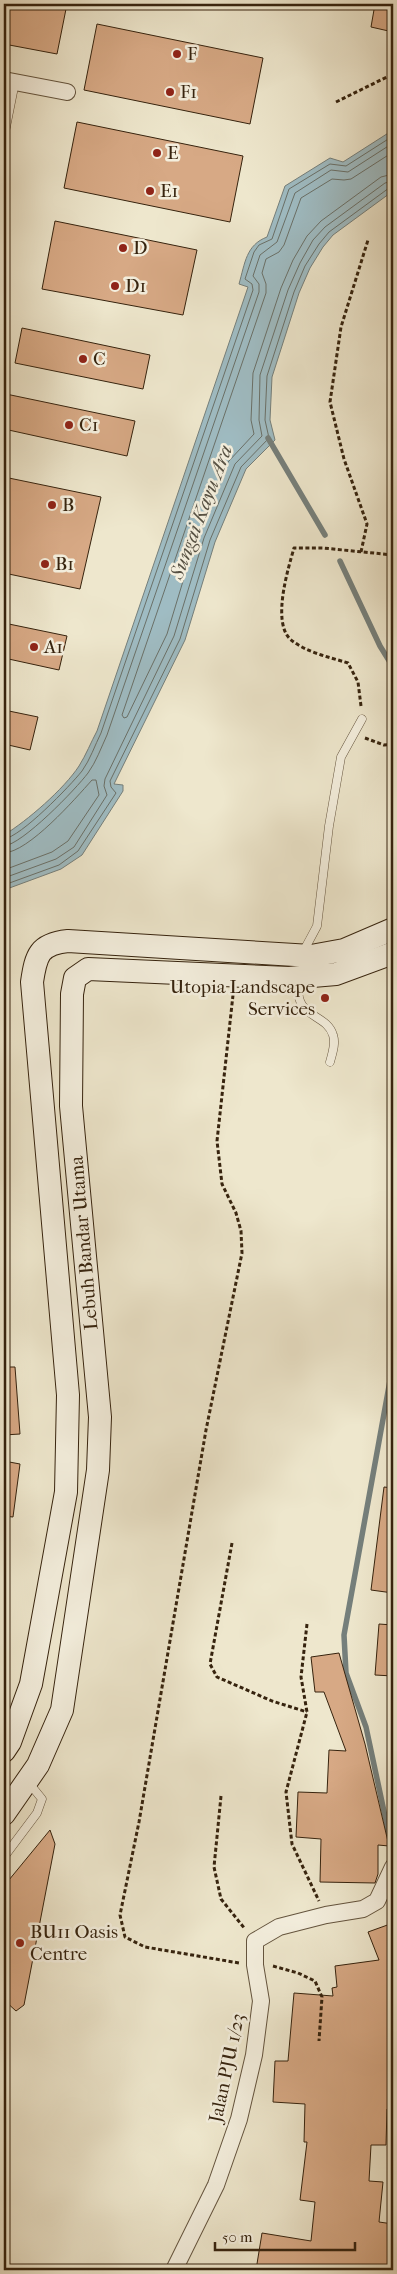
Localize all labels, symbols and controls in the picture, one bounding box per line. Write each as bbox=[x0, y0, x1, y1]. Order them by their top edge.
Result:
place label: F bbox=[187, 43, 197, 65]
marker: F bbox=[171, 48, 183, 60]
place label: F1 bbox=[180, 81, 197, 103]
marker: F1 bbox=[164, 86, 176, 98]
place label: E bbox=[167, 142, 179, 164]
marker: E bbox=[151, 147, 163, 159]
place label: E1 bbox=[160, 180, 178, 202]
marker: E1 bbox=[144, 185, 156, 197]
place label: D bbox=[133, 237, 148, 259]
marker: D bbox=[117, 242, 129, 254]
place label: D1 bbox=[125, 275, 146, 297]
marker: D1 bbox=[109, 280, 121, 292]
place label: C bbox=[93, 348, 106, 370]
marker: C bbox=[77, 353, 89, 365]
place label: C1 bbox=[79, 414, 99, 436]
marker: C1 bbox=[63, 419, 75, 431]
water label: Sungai Kayu Ara bbox=[165, 442, 237, 583]
place label: B bbox=[62, 494, 74, 516]
marker: B bbox=[46, 499, 58, 511]
place label: B1 bbox=[55, 553, 74, 575]
marker: B1 bbox=[39, 558, 51, 570]
place label: A1 bbox=[43, 636, 63, 658]
marker: A1 bbox=[28, 641, 40, 653]
place label: Utopia Landscape Services bbox=[170, 976, 315, 1020]
marker: Utopia Landscape Services bbox=[319, 992, 331, 1004]
street label: Lebuh Bandar Utama bbox=[65, 1155, 103, 1331]
place label: BU11 Oasis Centre bbox=[30, 1921, 118, 1965]
marker: BU11 Oasis Centre bbox=[14, 1937, 26, 1949]
street label: Jalan PJU 1/23 bbox=[204, 2011, 249, 2127]
scale bar bbox=[215, 2219, 354, 2251]
text: 50 m bbox=[222, 2228, 253, 2246]

